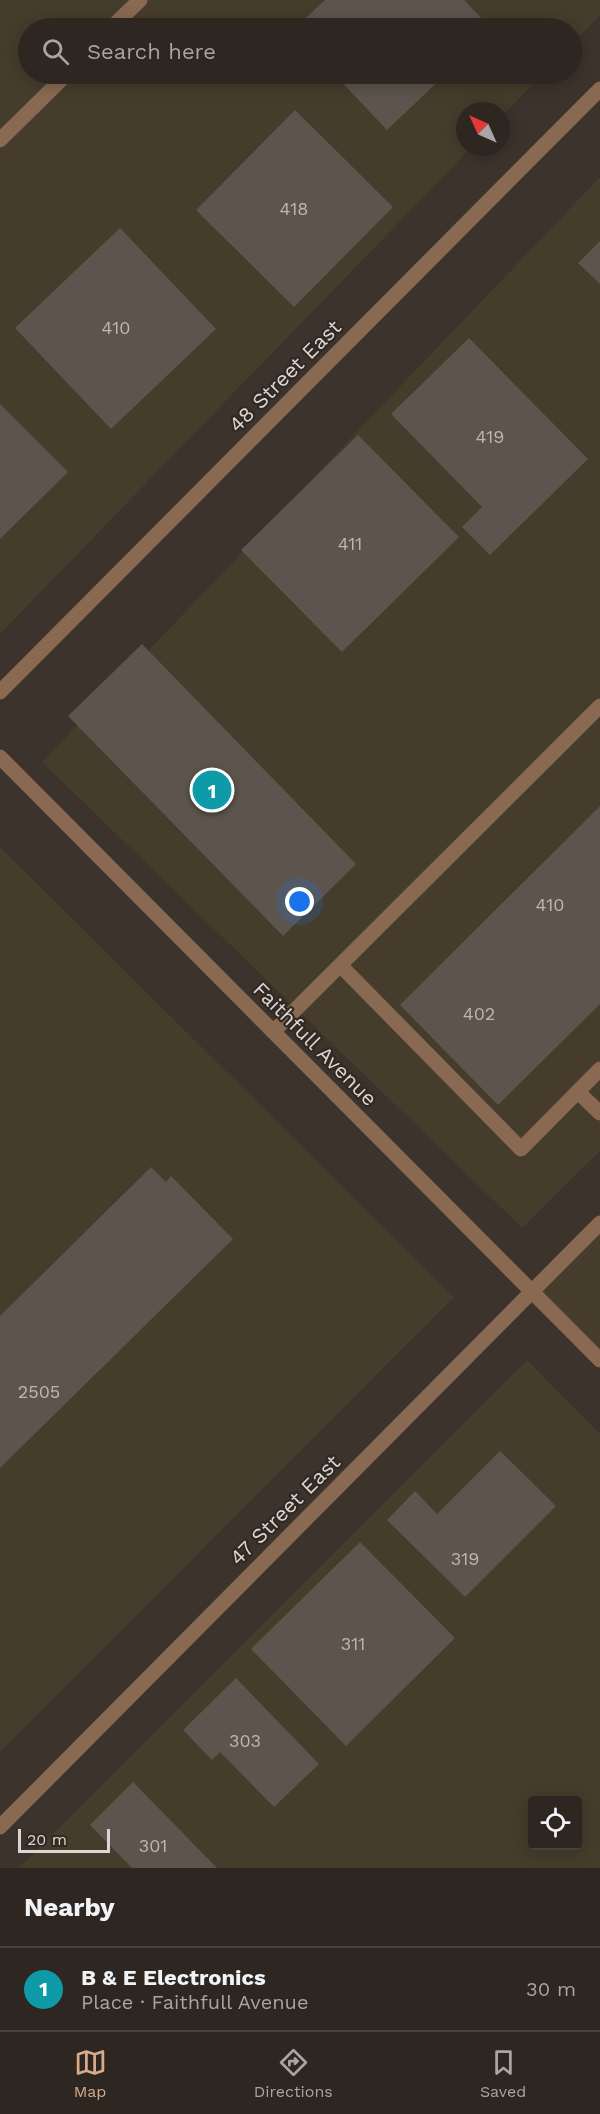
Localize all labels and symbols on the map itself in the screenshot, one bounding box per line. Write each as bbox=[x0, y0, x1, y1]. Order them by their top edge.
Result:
north arrow bbox=[456, 102, 510, 156]
house number: 418 bbox=[280, 198, 308, 219]
street label: 48 Street East bbox=[223, 314, 346, 437]
house number: 410 bbox=[102, 317, 130, 338]
house number: 419 bbox=[476, 426, 504, 447]
house number: 411 bbox=[338, 533, 362, 554]
pin: 1 bbox=[192, 768, 232, 812]
your location bbox=[285, 887, 314, 916]
house number: 410 bbox=[536, 894, 564, 915]
street label: Faithfull Avenue bbox=[248, 977, 382, 1111]
house number: 402 bbox=[463, 1003, 495, 1024]
house number: 2505 bbox=[18, 1381, 60, 1402]
street label: 47 Street East bbox=[224, 1449, 345, 1570]
house number: 319 bbox=[451, 1548, 479, 1569]
house number: 311 bbox=[341, 1633, 365, 1654]
house number: 303 bbox=[229, 1730, 261, 1751]
scale bar bbox=[18, 1826, 110, 1854]
house number: 301 bbox=[139, 1835, 167, 1856]

